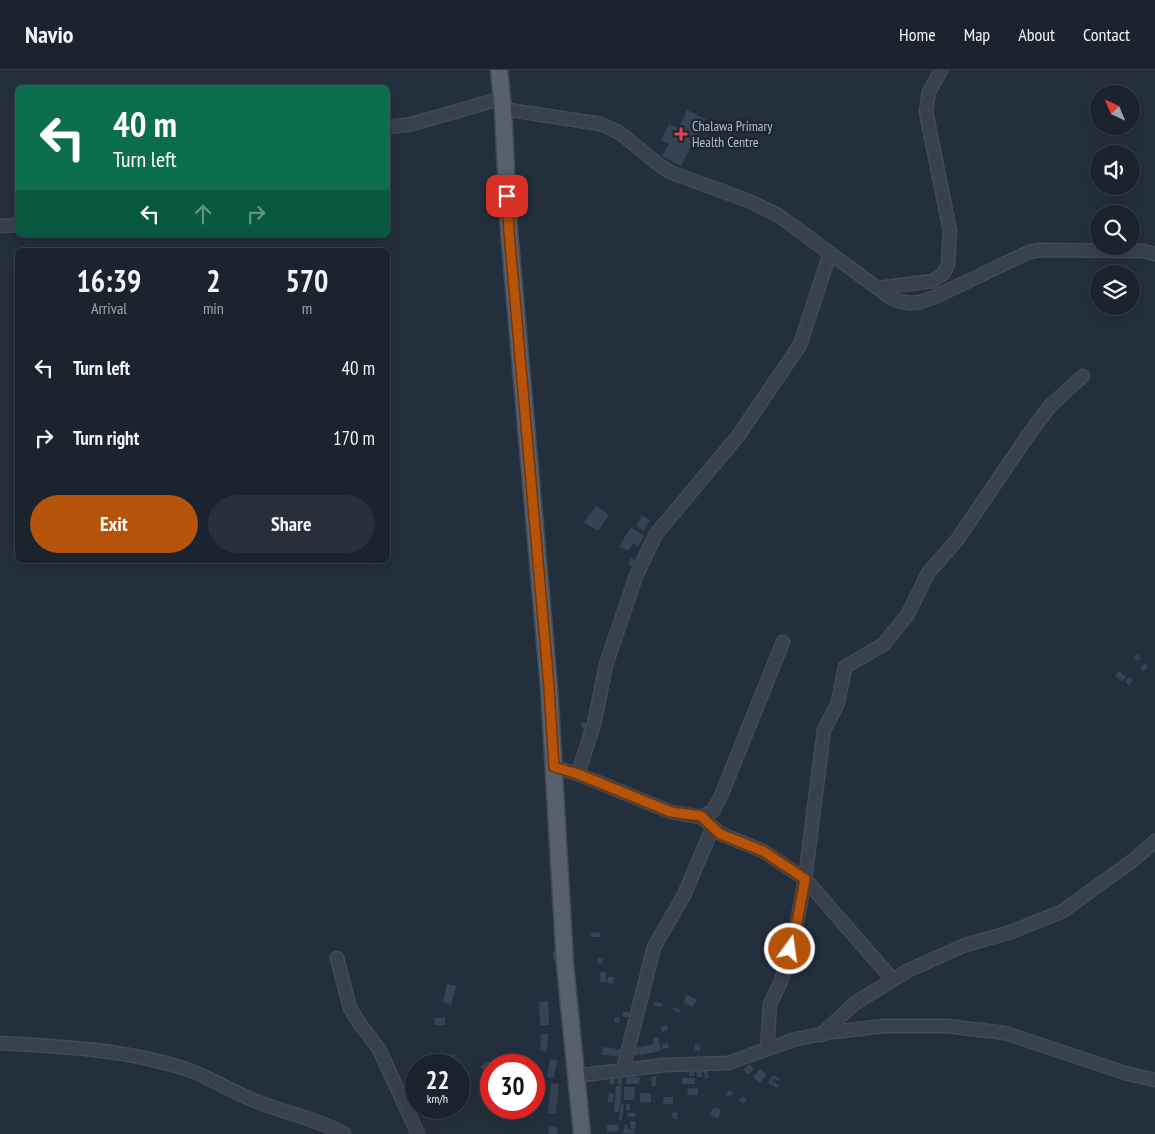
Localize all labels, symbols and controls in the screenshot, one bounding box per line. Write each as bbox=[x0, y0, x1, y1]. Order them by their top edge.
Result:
text: Navio bbox=[25, 19, 74, 50]
text: Home bbox=[899, 23, 936, 46]
text: Map bbox=[964, 23, 990, 46]
text: About bbox=[1018, 23, 1055, 46]
text: Contact bbox=[1083, 23, 1130, 46]
north arrow bbox=[1090, 85, 1140, 135]
map controls bbox=[1090, 85, 1140, 315]
text: 40 m bbox=[113, 101, 177, 147]
icon: left bbox=[30, 105, 95, 170]
place label: Chalawa Primary Health Centre bbox=[692, 117, 773, 151]
marker: Chalawa Primary Health Centre bbox=[674, 127, 688, 141]
text: Turn left bbox=[113, 145, 177, 173]
button: sound bbox=[1090, 145, 1140, 195]
pin bbox=[486, 175, 528, 217]
icon: arrive bbox=[493, 182, 521, 210]
icon: left bbox=[136, 200, 164, 228]
icon: ahead bbox=[189, 200, 217, 228]
icon: right bbox=[242, 200, 270, 228]
button: search bbox=[1090, 205, 1140, 255]
text: 16:39 bbox=[77, 261, 141, 300]
text: 2 bbox=[206, 261, 221, 300]
text: 570 bbox=[285, 261, 328, 300]
button: layers bbox=[1090, 265, 1140, 315]
text: Arrival bbox=[91, 298, 127, 318]
text: min bbox=[203, 298, 224, 318]
text: m bbox=[302, 298, 312, 318]
icon: left bbox=[30, 354, 58, 382]
text: Turn left bbox=[73, 356, 130, 380]
text: 40 m bbox=[342, 356, 375, 380]
icon: right bbox=[30, 424, 58, 452]
text: Turn right bbox=[73, 426, 139, 450]
text: 170 m bbox=[333, 426, 375, 450]
button: Exit bbox=[30, 495, 198, 553]
button: Share bbox=[208, 495, 375, 553]
position arrow bbox=[763, 922, 815, 974]
speed limit sign: 30 bbox=[480, 1054, 545, 1119]
text: 22 bbox=[426, 1064, 449, 1096]
text: km/h bbox=[427, 1091, 448, 1106]

